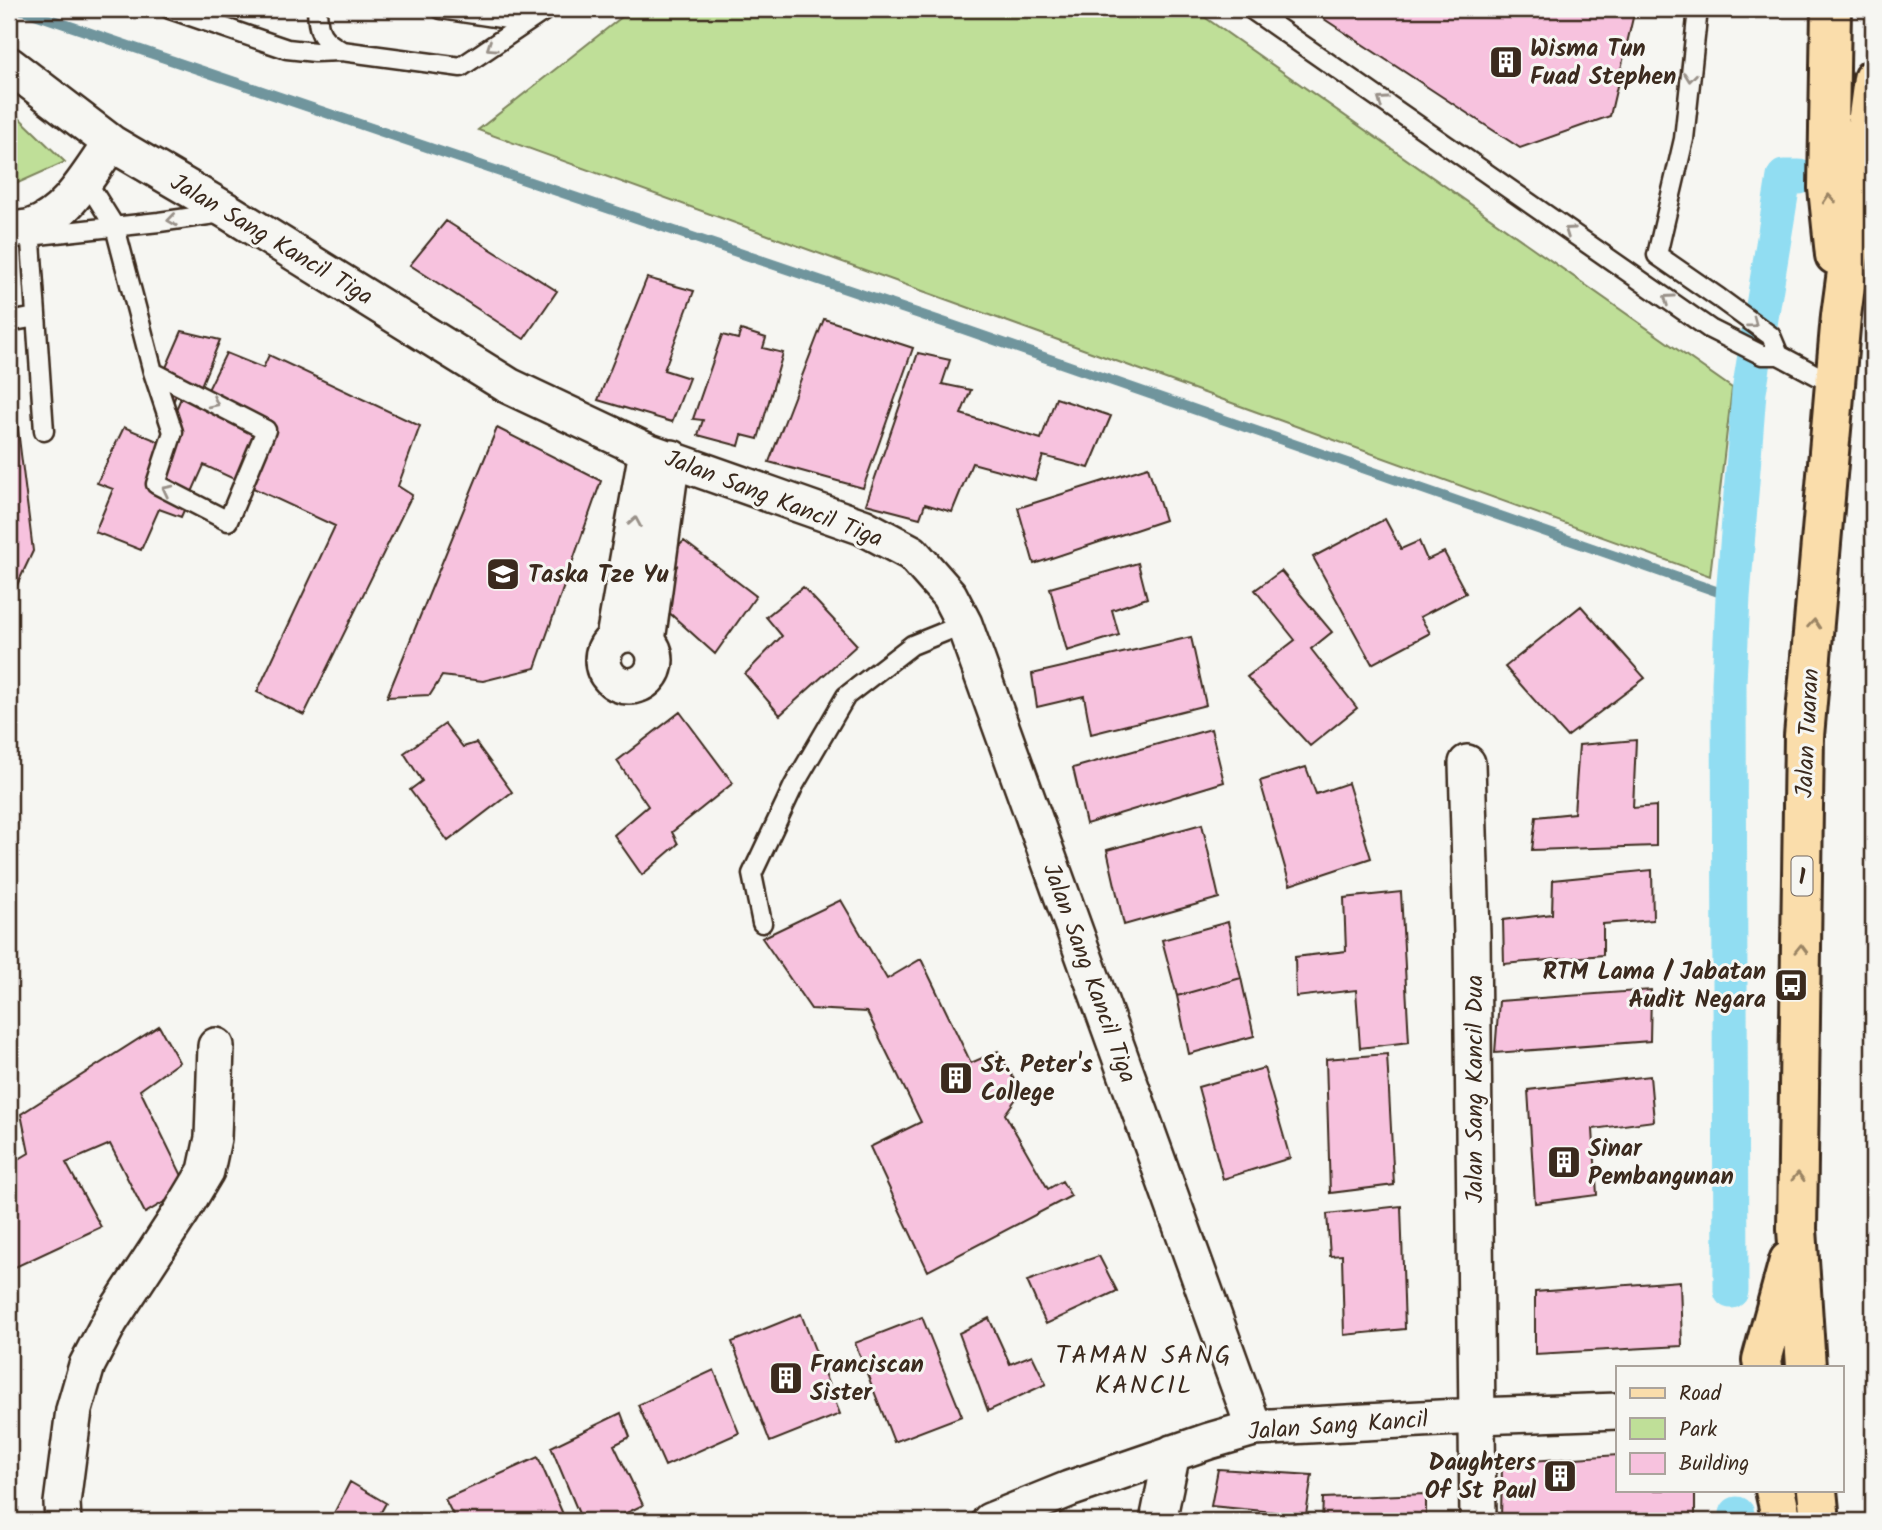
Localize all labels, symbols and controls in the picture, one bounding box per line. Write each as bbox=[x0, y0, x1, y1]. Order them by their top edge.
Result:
place label: Wisma Tun Fuad Stephen bbox=[1530, 30, 1676, 97]
one-way arrow bbox=[485, 39, 498, 52]
building icon: Wisma Tun Fuad Stephen bbox=[1487, 43, 1525, 81]
one-way arrow bbox=[1683, 71, 1698, 82]
one-way arrow bbox=[1377, 97, 1390, 109]
street label: Jalan Sang Kancil Tiga bbox=[162, 164, 380, 317]
one-way arrow bbox=[1822, 193, 1837, 205]
one-way arrow bbox=[166, 212, 178, 227]
one-way arrow bbox=[1564, 227, 1577, 239]
one-way arrow bbox=[1663, 295, 1676, 307]
one-way arrow bbox=[1745, 315, 1758, 327]
one-way arrow bbox=[206, 395, 219, 409]
street label: Jalan Sang Kancil Tiga bbox=[659, 440, 888, 559]
one-way arrow bbox=[162, 484, 174, 498]
one-way arrow bbox=[626, 516, 641, 528]
school or university icon: Taska Tze Yu bbox=[484, 555, 522, 593]
place label: Taska Tze Yu bbox=[528, 556, 669, 595]
one-way arrow bbox=[1806, 618, 1821, 629]
street label: Jalan Tuaran bbox=[1786, 667, 1831, 799]
road number: 1 bbox=[1792, 856, 1812, 896]
street label: Jalan Sang Kancil Tiga bbox=[1031, 858, 1146, 1089]
one-way arrow bbox=[1794, 944, 1809, 955]
place label: RTM Lama / Jabatan Audit Negara bbox=[1543, 953, 1766, 1020]
bus stop icon: RTM Lama / Jabatan Audit Negara bbox=[1772, 966, 1810, 1004]
street label: Jalan Sang Kancil Dua bbox=[1456, 975, 1495, 1203]
place label: St. Peter's College bbox=[981, 1046, 1093, 1113]
building icon: St. Peter's College bbox=[937, 1059, 975, 1097]
place label: Sinar Pembangunan bbox=[1588, 1130, 1734, 1197]
building icon: Sinar Pembangunan bbox=[1545, 1143, 1583, 1181]
one-way arrow bbox=[1790, 1171, 1806, 1182]
district label: TAMAN SANG KANCIL bbox=[1055, 1335, 1233, 1407]
place label: Franciscan Sister bbox=[810, 1346, 924, 1413]
building icon: Franciscan Sister bbox=[767, 1359, 805, 1397]
legend bbox=[1616, 1366, 1843, 1492]
text: Road bbox=[1679, 1378, 1722, 1411]
street label: Jalan Sang Kancil bbox=[1247, 1401, 1430, 1452]
text: Park bbox=[1679, 1414, 1717, 1447]
place label: Daughters Of St Paul bbox=[1425, 1444, 1537, 1511]
text: Building bbox=[1679, 1448, 1749, 1481]
building icon: Daughters Of St Paul bbox=[1541, 1457, 1579, 1495]

